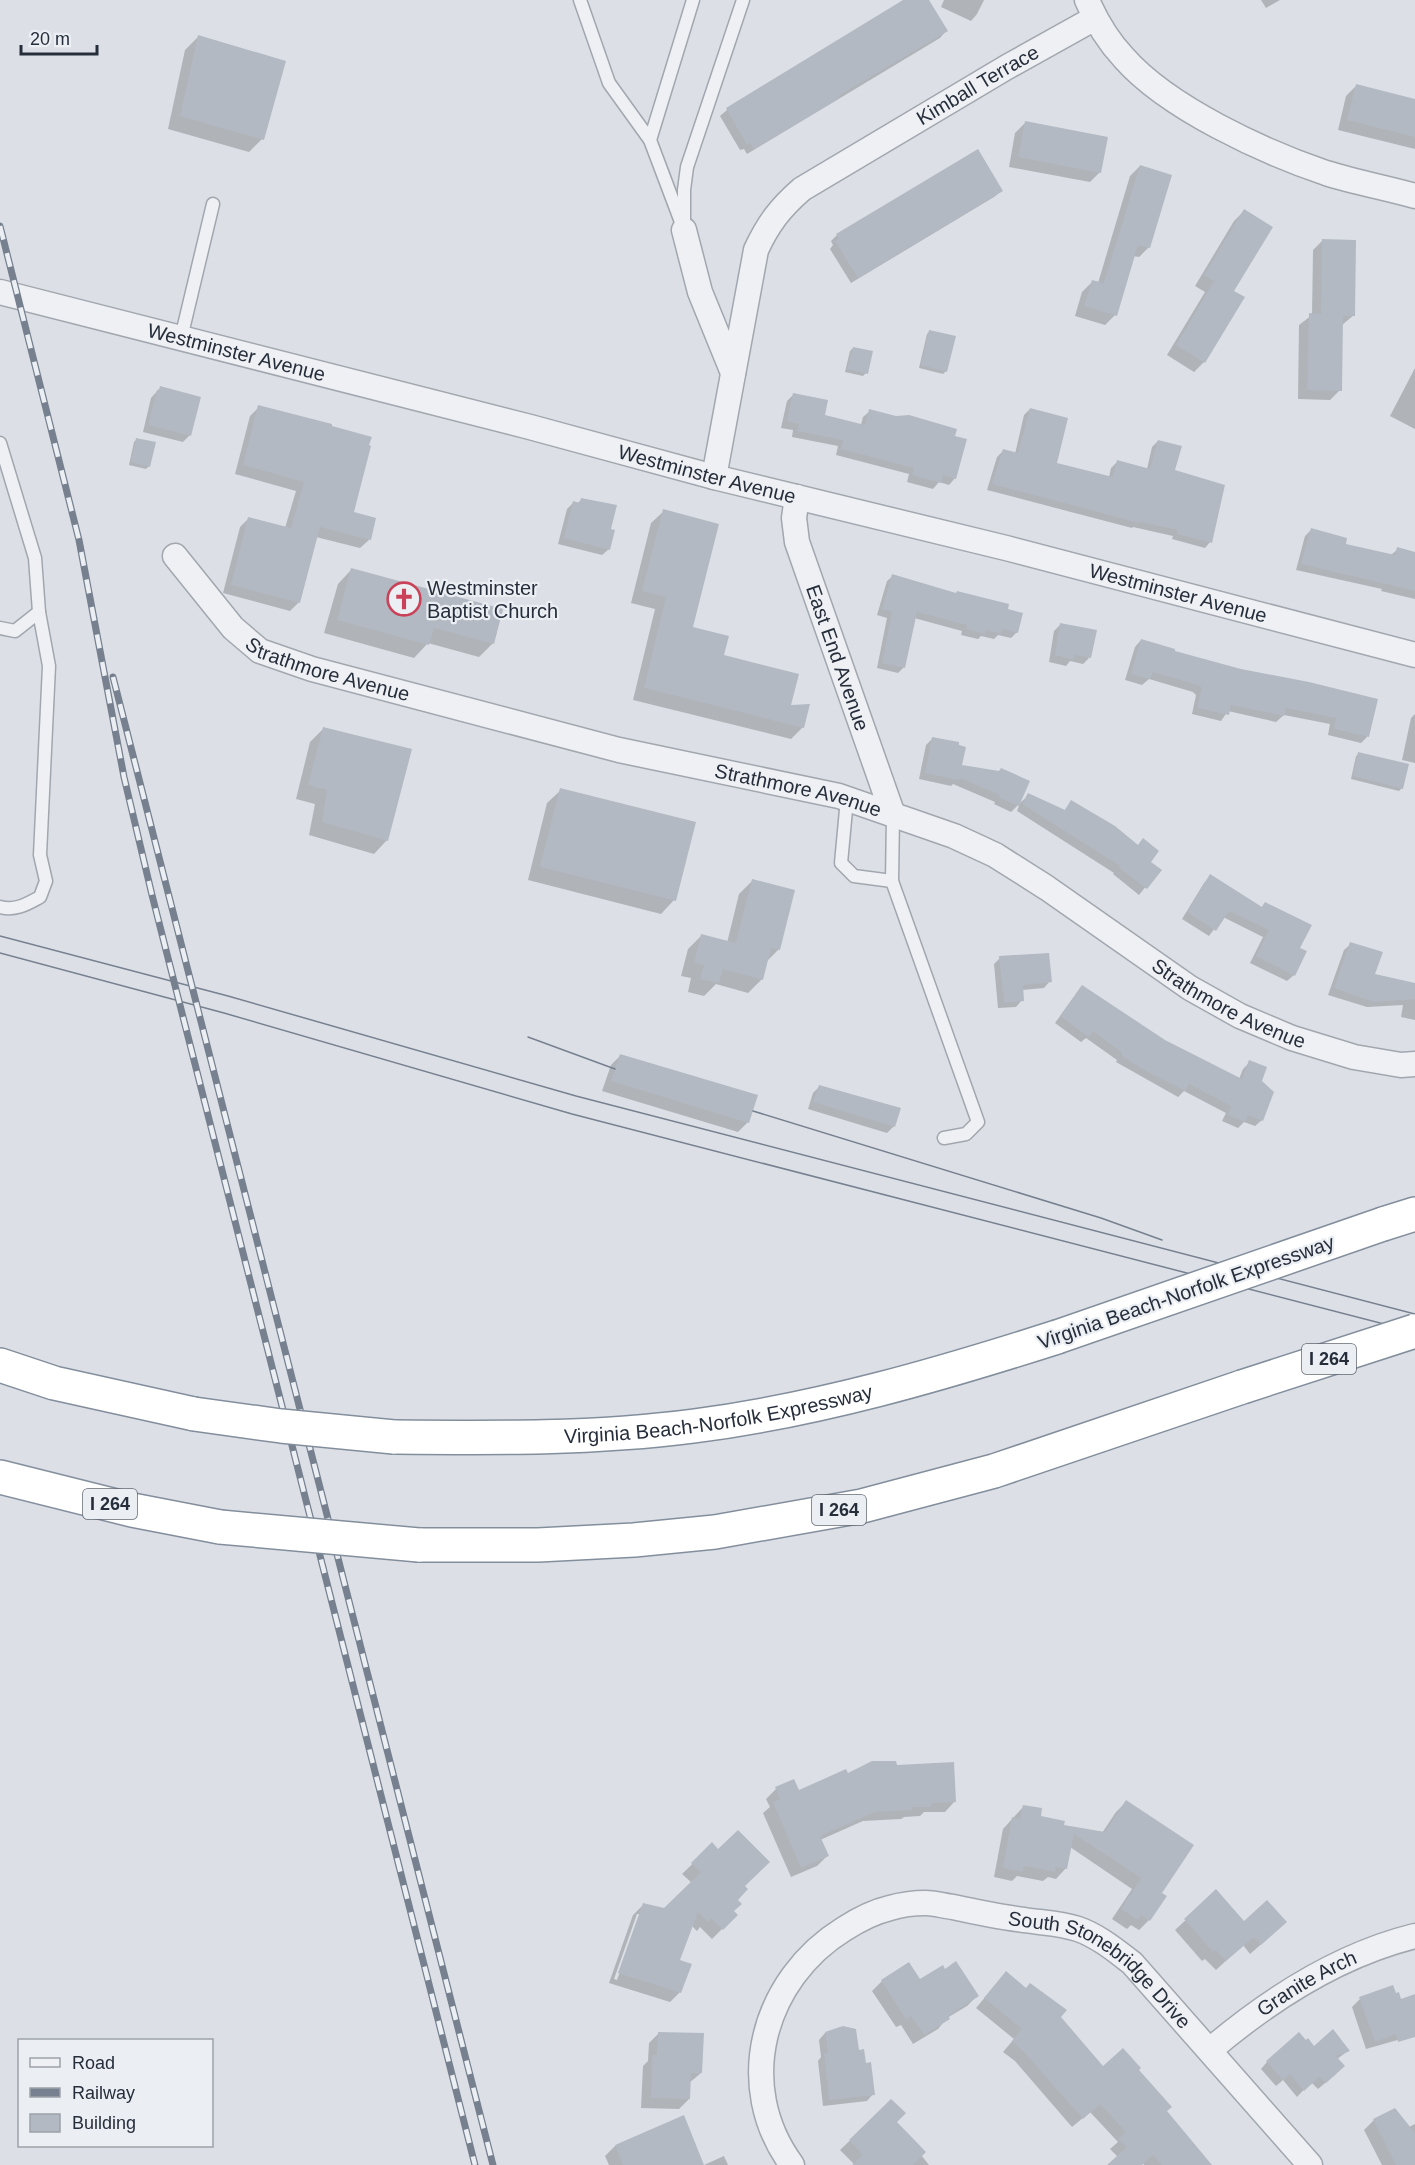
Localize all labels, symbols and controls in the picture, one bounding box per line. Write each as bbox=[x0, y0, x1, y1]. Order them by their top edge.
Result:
scale bar bbox=[21, 18, 98, 56]
text: 20 m bbox=[30, 29, 70, 49]
street label: Kimball Terrace bbox=[913, 41, 1042, 129]
street label: Westminster Avenue bbox=[145, 319, 328, 385]
street label: Westminster Avenue bbox=[616, 440, 798, 507]
street label: Westminster Avenue bbox=[1087, 559, 1269, 627]
place label: Westminster Baptist Church bbox=[427, 577, 558, 622]
church icon: Westminster Baptist Church bbox=[386, 581, 422, 617]
street label: East End Avenue bbox=[802, 582, 873, 734]
street label: Strathmore Avenue bbox=[241, 633, 412, 705]
street label: Strathmore Avenue bbox=[713, 759, 884, 821]
street label: Strathmore Avenue bbox=[1148, 954, 1308, 1052]
street label: Virginia Beach-Norfolk Expressway bbox=[1035, 1231, 1337, 1353]
road number: I 264 bbox=[1302, 1344, 1356, 1374]
street label: Virginia Beach-Norfolk Expressway bbox=[563, 1380, 875, 1447]
road number: I 264 bbox=[83, 1489, 137, 1519]
road number: I 264 bbox=[812, 1495, 866, 1525]
street label: South Stonebridge Drive bbox=[1007, 1907, 1195, 2033]
street label: Granite Arch bbox=[1253, 1946, 1360, 2020]
legend bbox=[18, 2039, 213, 2147]
text: Road bbox=[72, 2053, 115, 2073]
text: Railway bbox=[72, 2083, 135, 2103]
text: Building bbox=[72, 2113, 136, 2133]

